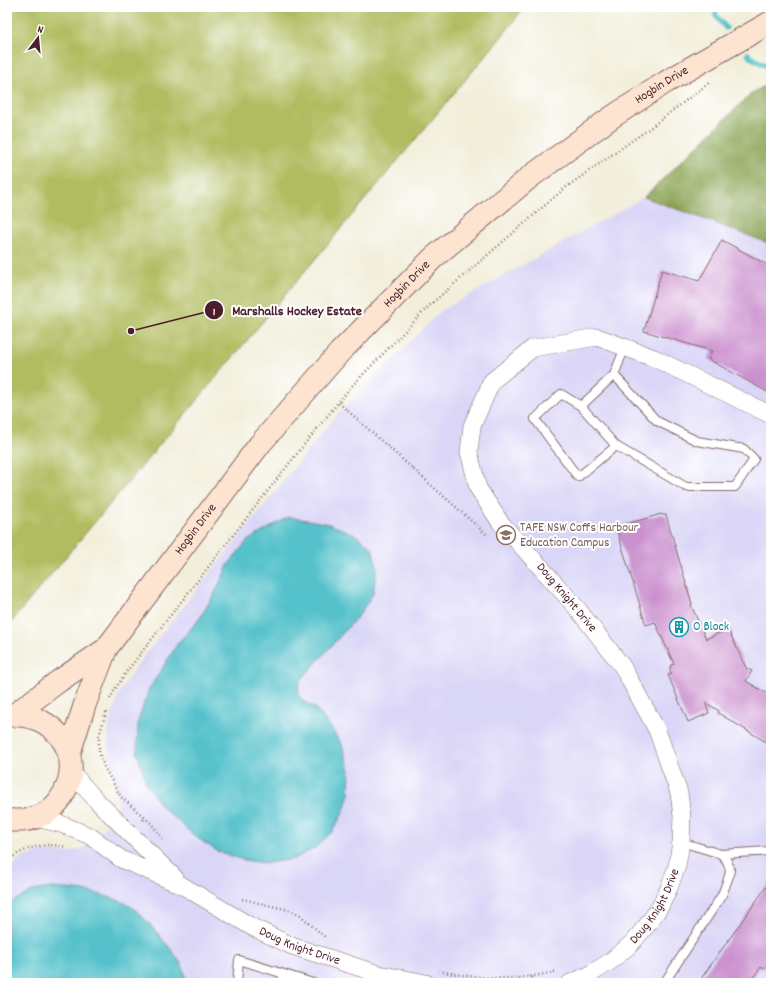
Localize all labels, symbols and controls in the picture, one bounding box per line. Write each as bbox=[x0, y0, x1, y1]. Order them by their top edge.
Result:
north arrow bbox=[18, 18, 58, 58]
text: N bbox=[35, 22, 46, 39]
street label: Hogbin Drive bbox=[631, 61, 693, 109]
street label: Hogbin Drive bbox=[379, 256, 435, 312]
callout: Marshalls Hockey Estate bbox=[204, 297, 370, 323]
text: Marshalls Hockey Estate bbox=[232, 302, 362, 322]
text: 1 bbox=[213, 304, 216, 321]
street label: Hogbin Drive bbox=[170, 499, 222, 559]
place label: TAFE NSW Coffs Harbour Education Campus bbox=[520, 519, 639, 553]
school or university icon: TAFE NSW Coffs Harbour Education Campus bbox=[495, 524, 517, 546]
street label: Doug Knight Drive bbox=[531, 559, 601, 637]
building icon: O Block bbox=[668, 616, 690, 638]
place label: O Block bbox=[693, 618, 729, 637]
street label: Doug Knight Drive bbox=[625, 866, 685, 949]
street label: Doug Knight Drive bbox=[256, 922, 343, 970]

